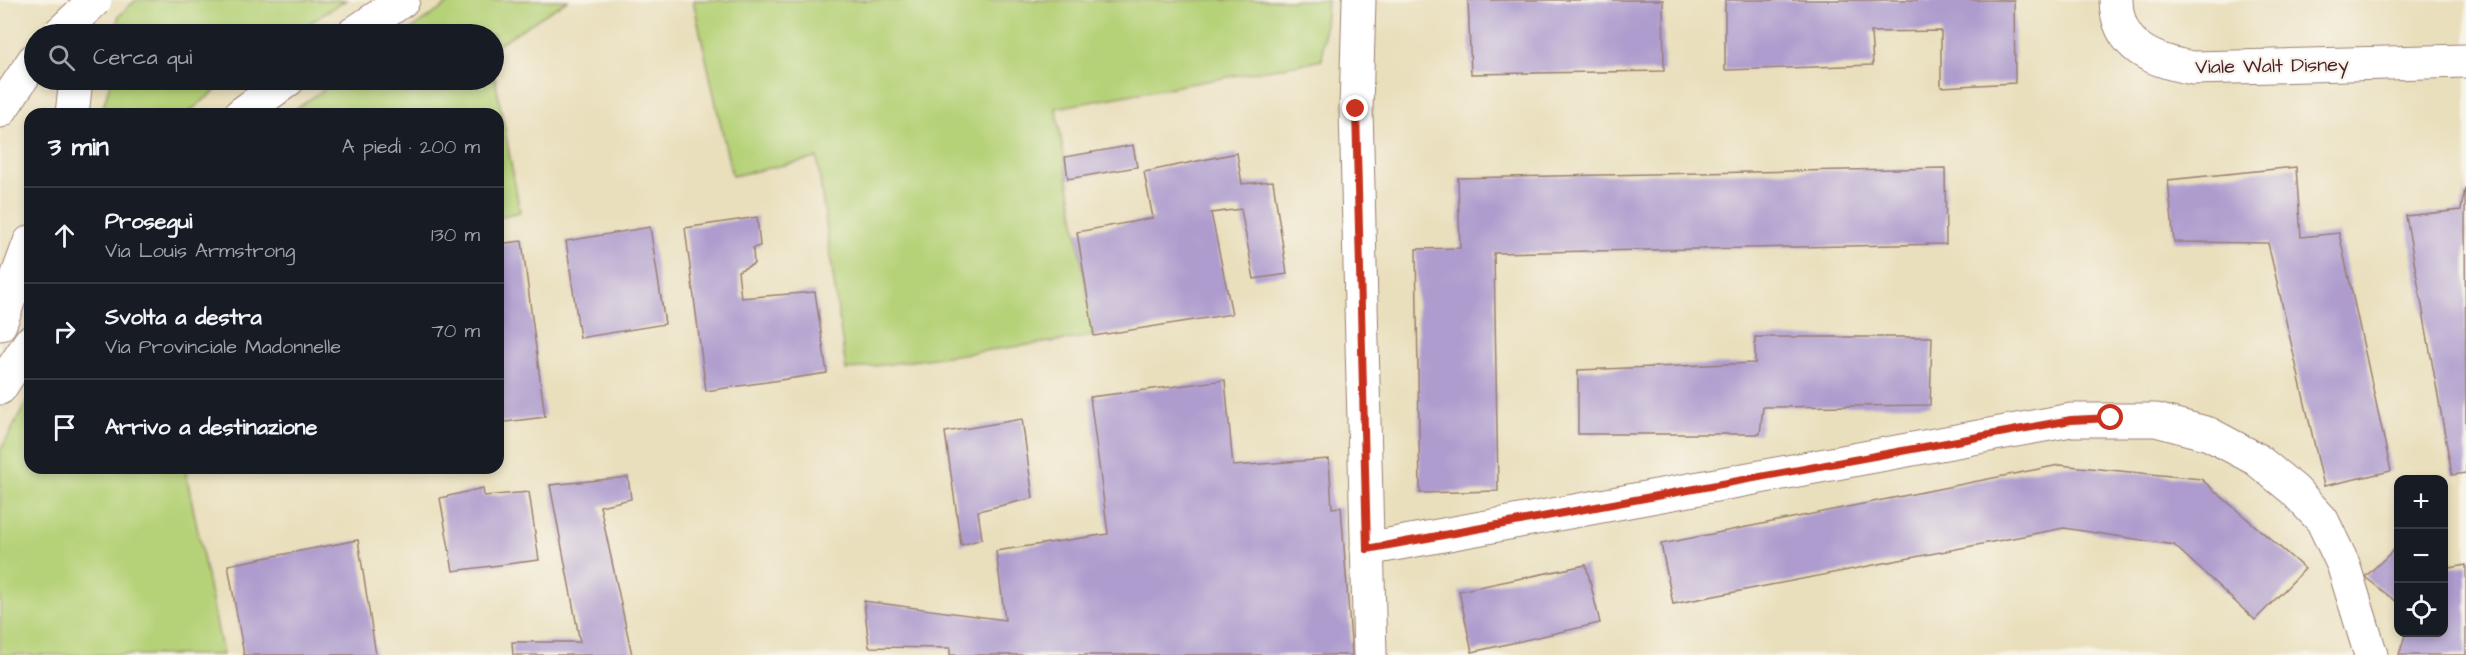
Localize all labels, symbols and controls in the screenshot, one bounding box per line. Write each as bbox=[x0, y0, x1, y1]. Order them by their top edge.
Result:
search box bbox=[24, 24, 504, 90]
icon: search bbox=[45, 41, 78, 74]
text: Cerca qui bbox=[93, 42, 192, 73]
street label: Viale Walt Disney bbox=[2195, 51, 2349, 82]
route end bbox=[1342, 95, 1368, 121]
text: 3 min bbox=[48, 129, 109, 165]
text: A piedi · 200 m bbox=[342, 133, 480, 161]
text: Prosegui bbox=[105, 206, 192, 237]
icon: ahead bbox=[48, 219, 81, 252]
text: 130 m bbox=[431, 221, 480, 249]
text: Via Louis Armstrong bbox=[105, 237, 295, 265]
text: Svolta a destra bbox=[105, 302, 262, 333]
icon: right bbox=[48, 315, 81, 348]
text: 70 m bbox=[432, 317, 480, 345]
text: Via Provinciale Madonnelle bbox=[105, 333, 341, 361]
route start bbox=[2097, 404, 2123, 430]
icon: arrive bbox=[48, 411, 81, 444]
text: Arrivo a destinazione bbox=[105, 412, 317, 443]
map controls bbox=[2394, 475, 2448, 637]
button: + bbox=[2394, 475, 2448, 529]
button: − bbox=[2394, 529, 2448, 583]
button: locate bbox=[2394, 583, 2448, 637]

